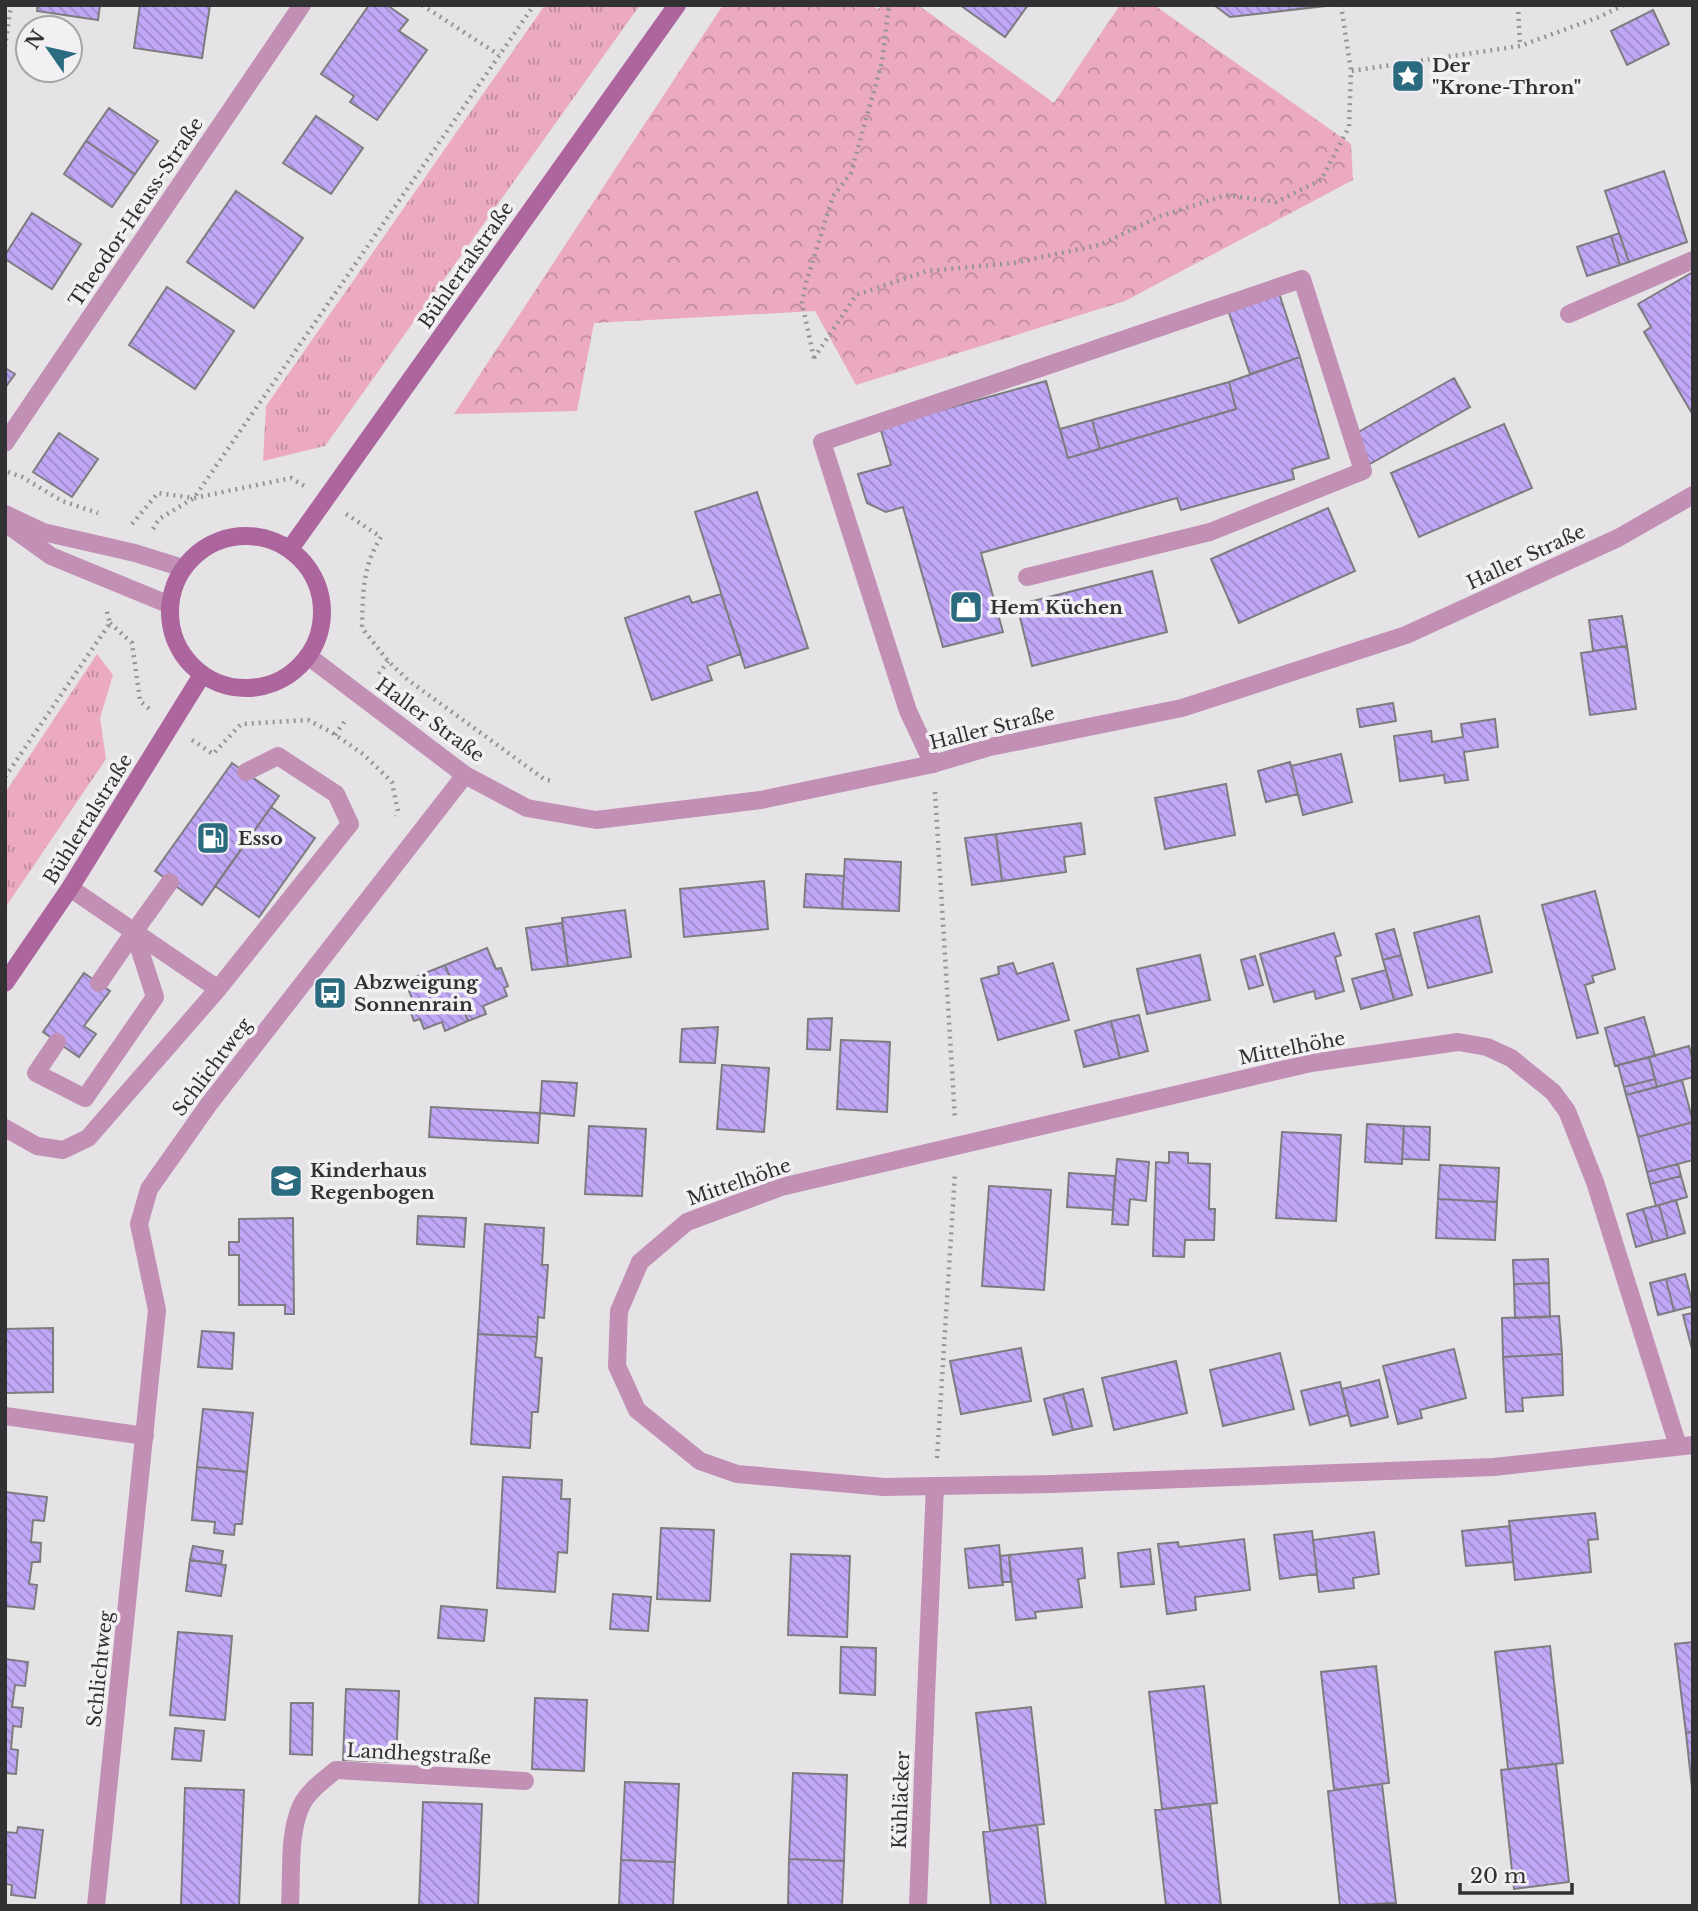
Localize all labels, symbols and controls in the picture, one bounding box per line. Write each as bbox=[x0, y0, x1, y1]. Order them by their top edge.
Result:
north arrow bbox=[14, 14, 84, 84]
text: N bbox=[21, 26, 50, 54]
place label: Der "Krone-Thron" bbox=[1432, 54, 1581, 99]
place icon: Der "Krone-Thron" bbox=[1389, 57, 1427, 95]
street label: Theodor-Heuss-Straße bbox=[64, 113, 208, 311]
street label: Bühlertalstraße bbox=[414, 197, 518, 333]
street label: Haller Straße bbox=[1463, 519, 1589, 595]
shop icon: Hem Küchen bbox=[947, 588, 985, 626]
place label: Hem Küchen bbox=[990, 596, 1123, 619]
street label: Haller Straße bbox=[371, 673, 489, 767]
street label: Haller Straße bbox=[927, 701, 1057, 755]
street label: Bühlertalstraße bbox=[39, 749, 137, 889]
fuel station icon: Esso bbox=[194, 819, 232, 857]
place label: Esso bbox=[238, 827, 283, 850]
place label: Abzweigung Sonnenrain bbox=[353, 971, 479, 1016]
bus stop icon: Abzweigung Sonnenrain bbox=[311, 974, 349, 1012]
street label: Schlichtweg bbox=[168, 1013, 257, 1121]
street label: Mittelhöhe bbox=[1237, 1026, 1347, 1070]
street label: Mittelhöhe bbox=[684, 1154, 794, 1210]
place label: Kinderhaus Regenbogen bbox=[310, 1159, 435, 1204]
school or university icon: Kinderhaus Regenbogen bbox=[267, 1162, 305, 1200]
street label: Schlichtweg bbox=[82, 1609, 118, 1728]
street label: Landhegstraße bbox=[346, 1739, 492, 1769]
street label: Kühläcker bbox=[888, 1751, 914, 1849]
scale bar bbox=[1460, 1852, 1572, 1896]
text: 20 m bbox=[1470, 1863, 1527, 1889]

